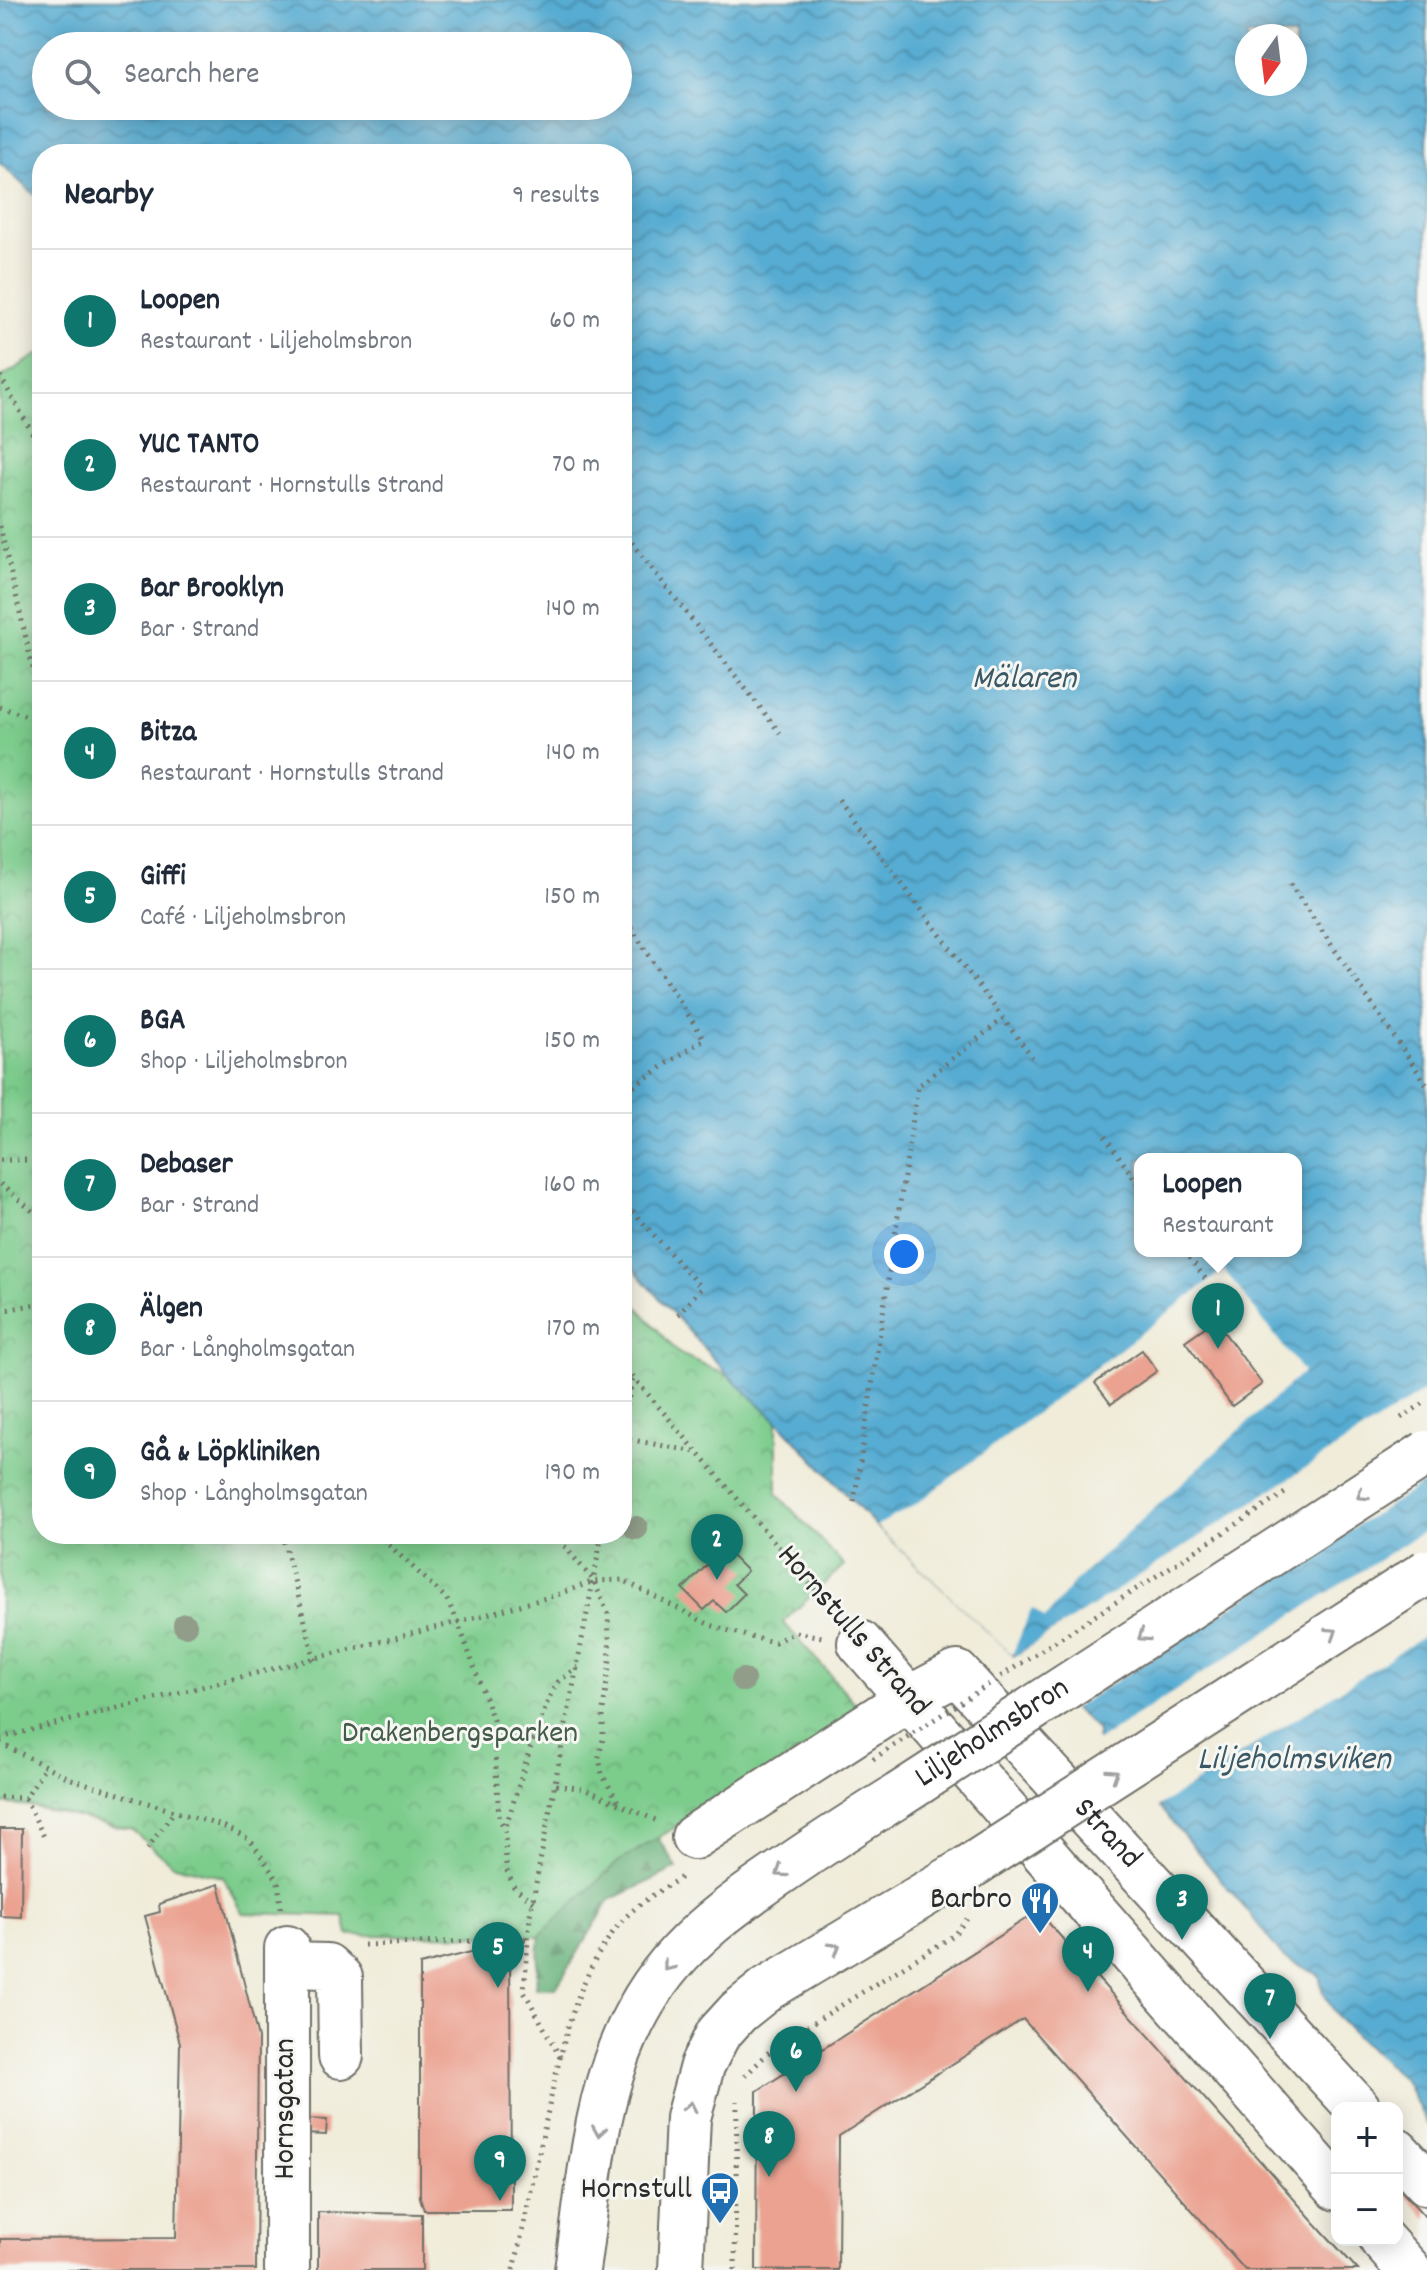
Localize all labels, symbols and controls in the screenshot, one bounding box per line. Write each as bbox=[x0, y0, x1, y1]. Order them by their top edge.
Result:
north arrow bbox=[1235, 24, 1307, 96]
search box bbox=[32, 32, 632, 120]
icon: search bbox=[60, 54, 104, 98]
text: Search here bbox=[124, 55, 260, 98]
text: Nearby bbox=[64, 172, 153, 221]
text: 9 results bbox=[512, 178, 600, 215]
text: Loopen bbox=[140, 281, 220, 324]
text: 1 bbox=[87, 303, 93, 340]
text: 60 m bbox=[549, 303, 600, 340]
text: Restaurant · Liljeholmsbron bbox=[140, 324, 412, 361]
text: YUC TANTO bbox=[140, 425, 260, 468]
text: 2 bbox=[84, 447, 96, 484]
text: 70 m bbox=[552, 447, 600, 484]
text: Restaurant · Hornstulls Strand bbox=[140, 468, 444, 505]
text: Bar Brooklyn bbox=[140, 569, 284, 612]
text: 3 bbox=[84, 591, 96, 628]
text: 140 m bbox=[546, 591, 600, 628]
text: Bar · Strand bbox=[140, 612, 259, 649]
water label: Mälaren bbox=[972, 656, 1077, 705]
text: Bitza bbox=[140, 713, 196, 756]
text: 4 bbox=[85, 735, 95, 772]
text: 140 m bbox=[546, 735, 600, 772]
text: Restaurant · Hornstulls Strand bbox=[140, 756, 444, 793]
text: Giffi bbox=[140, 857, 186, 900]
text: 5 bbox=[84, 879, 96, 916]
text: 150 m bbox=[544, 879, 600, 916]
text: Café · Liljeholmsbron bbox=[140, 900, 346, 937]
text: BGA bbox=[140, 1001, 186, 1044]
text: 6 bbox=[84, 1023, 96, 1060]
text: 150 m bbox=[544, 1023, 600, 1060]
text: Shop · Liljeholmsbron bbox=[140, 1044, 348, 1081]
text: Debaser bbox=[140, 1145, 233, 1188]
popup bbox=[1134, 1153, 1302, 1257]
text: Loopen bbox=[1162, 1165, 1242, 1208]
text: 7 bbox=[85, 1167, 95, 1204]
text: 160 m bbox=[544, 1167, 600, 1204]
text: Bar · Strand bbox=[140, 1188, 259, 1225]
text: Restaurant bbox=[1162, 1208, 1274, 1245]
your location bbox=[884, 1234, 924, 1274]
pin: 1 bbox=[1192, 1283, 1244, 1349]
text: Älgen bbox=[140, 1289, 203, 1332]
text: 8 bbox=[85, 1311, 95, 1348]
text: 170 m bbox=[546, 1311, 600, 1348]
text: Bar · Långholmsgatan bbox=[140, 1332, 355, 1369]
text: Gå & Löpkliniken bbox=[140, 1433, 320, 1476]
text: 9 bbox=[84, 1455, 96, 1492]
text: 190 m bbox=[544, 1455, 600, 1492]
text: Shop · Långholmsgatan bbox=[140, 1476, 368, 1513]
one-way arrow bbox=[1356, 1485, 1370, 1500]
pin: 2 bbox=[691, 1514, 743, 1580]
street label: Hornstulls Strand bbox=[764, 1536, 940, 1728]
one-way arrow bbox=[1138, 1627, 1152, 1642]
one-way arrow bbox=[1323, 1628, 1338, 1643]
street label: Liljeholmsbron bbox=[907, 1667, 1079, 1801]
park label: Drakenbergsparken bbox=[342, 1712, 578, 1758]
water label: Liljeholmsviken bbox=[1197, 1737, 1392, 1786]
one-way arrow bbox=[1105, 1769, 1119, 1784]
street label: Strand bbox=[1061, 1789, 1151, 1881]
one-way arrow bbox=[775, 1862, 789, 1877]
pin: 3 bbox=[1156, 1874, 1208, 1940]
place label: Barbro bbox=[930, 1878, 1012, 1924]
restaurant icon: Barbro bbox=[1019, 1880, 1061, 1935]
pin: 5 bbox=[472, 1922, 524, 1988]
pin: 4 bbox=[1062, 1926, 1114, 1992]
one-way arrow bbox=[826, 1942, 841, 1958]
one-way arrow bbox=[663, 1957, 678, 1971]
pin: 7 bbox=[1244, 1973, 1296, 2039]
pin: 6 bbox=[770, 2026, 822, 2092]
street label: Hornsgatan bbox=[264, 2038, 310, 2180]
one-way arrow bbox=[681, 2101, 698, 2115]
map controls bbox=[1331, 2102, 1403, 2246]
button: + bbox=[1331, 2102, 1403, 2174]
pin: 8 bbox=[743, 2111, 795, 2177]
one-way arrow bbox=[591, 2124, 608, 2138]
pin: 9 bbox=[474, 2135, 526, 2201]
place label: Hornstull bbox=[580, 2168, 692, 2214]
bus stop icon: Hornstull bbox=[699, 2170, 741, 2225]
button: − bbox=[1331, 2174, 1403, 2246]

